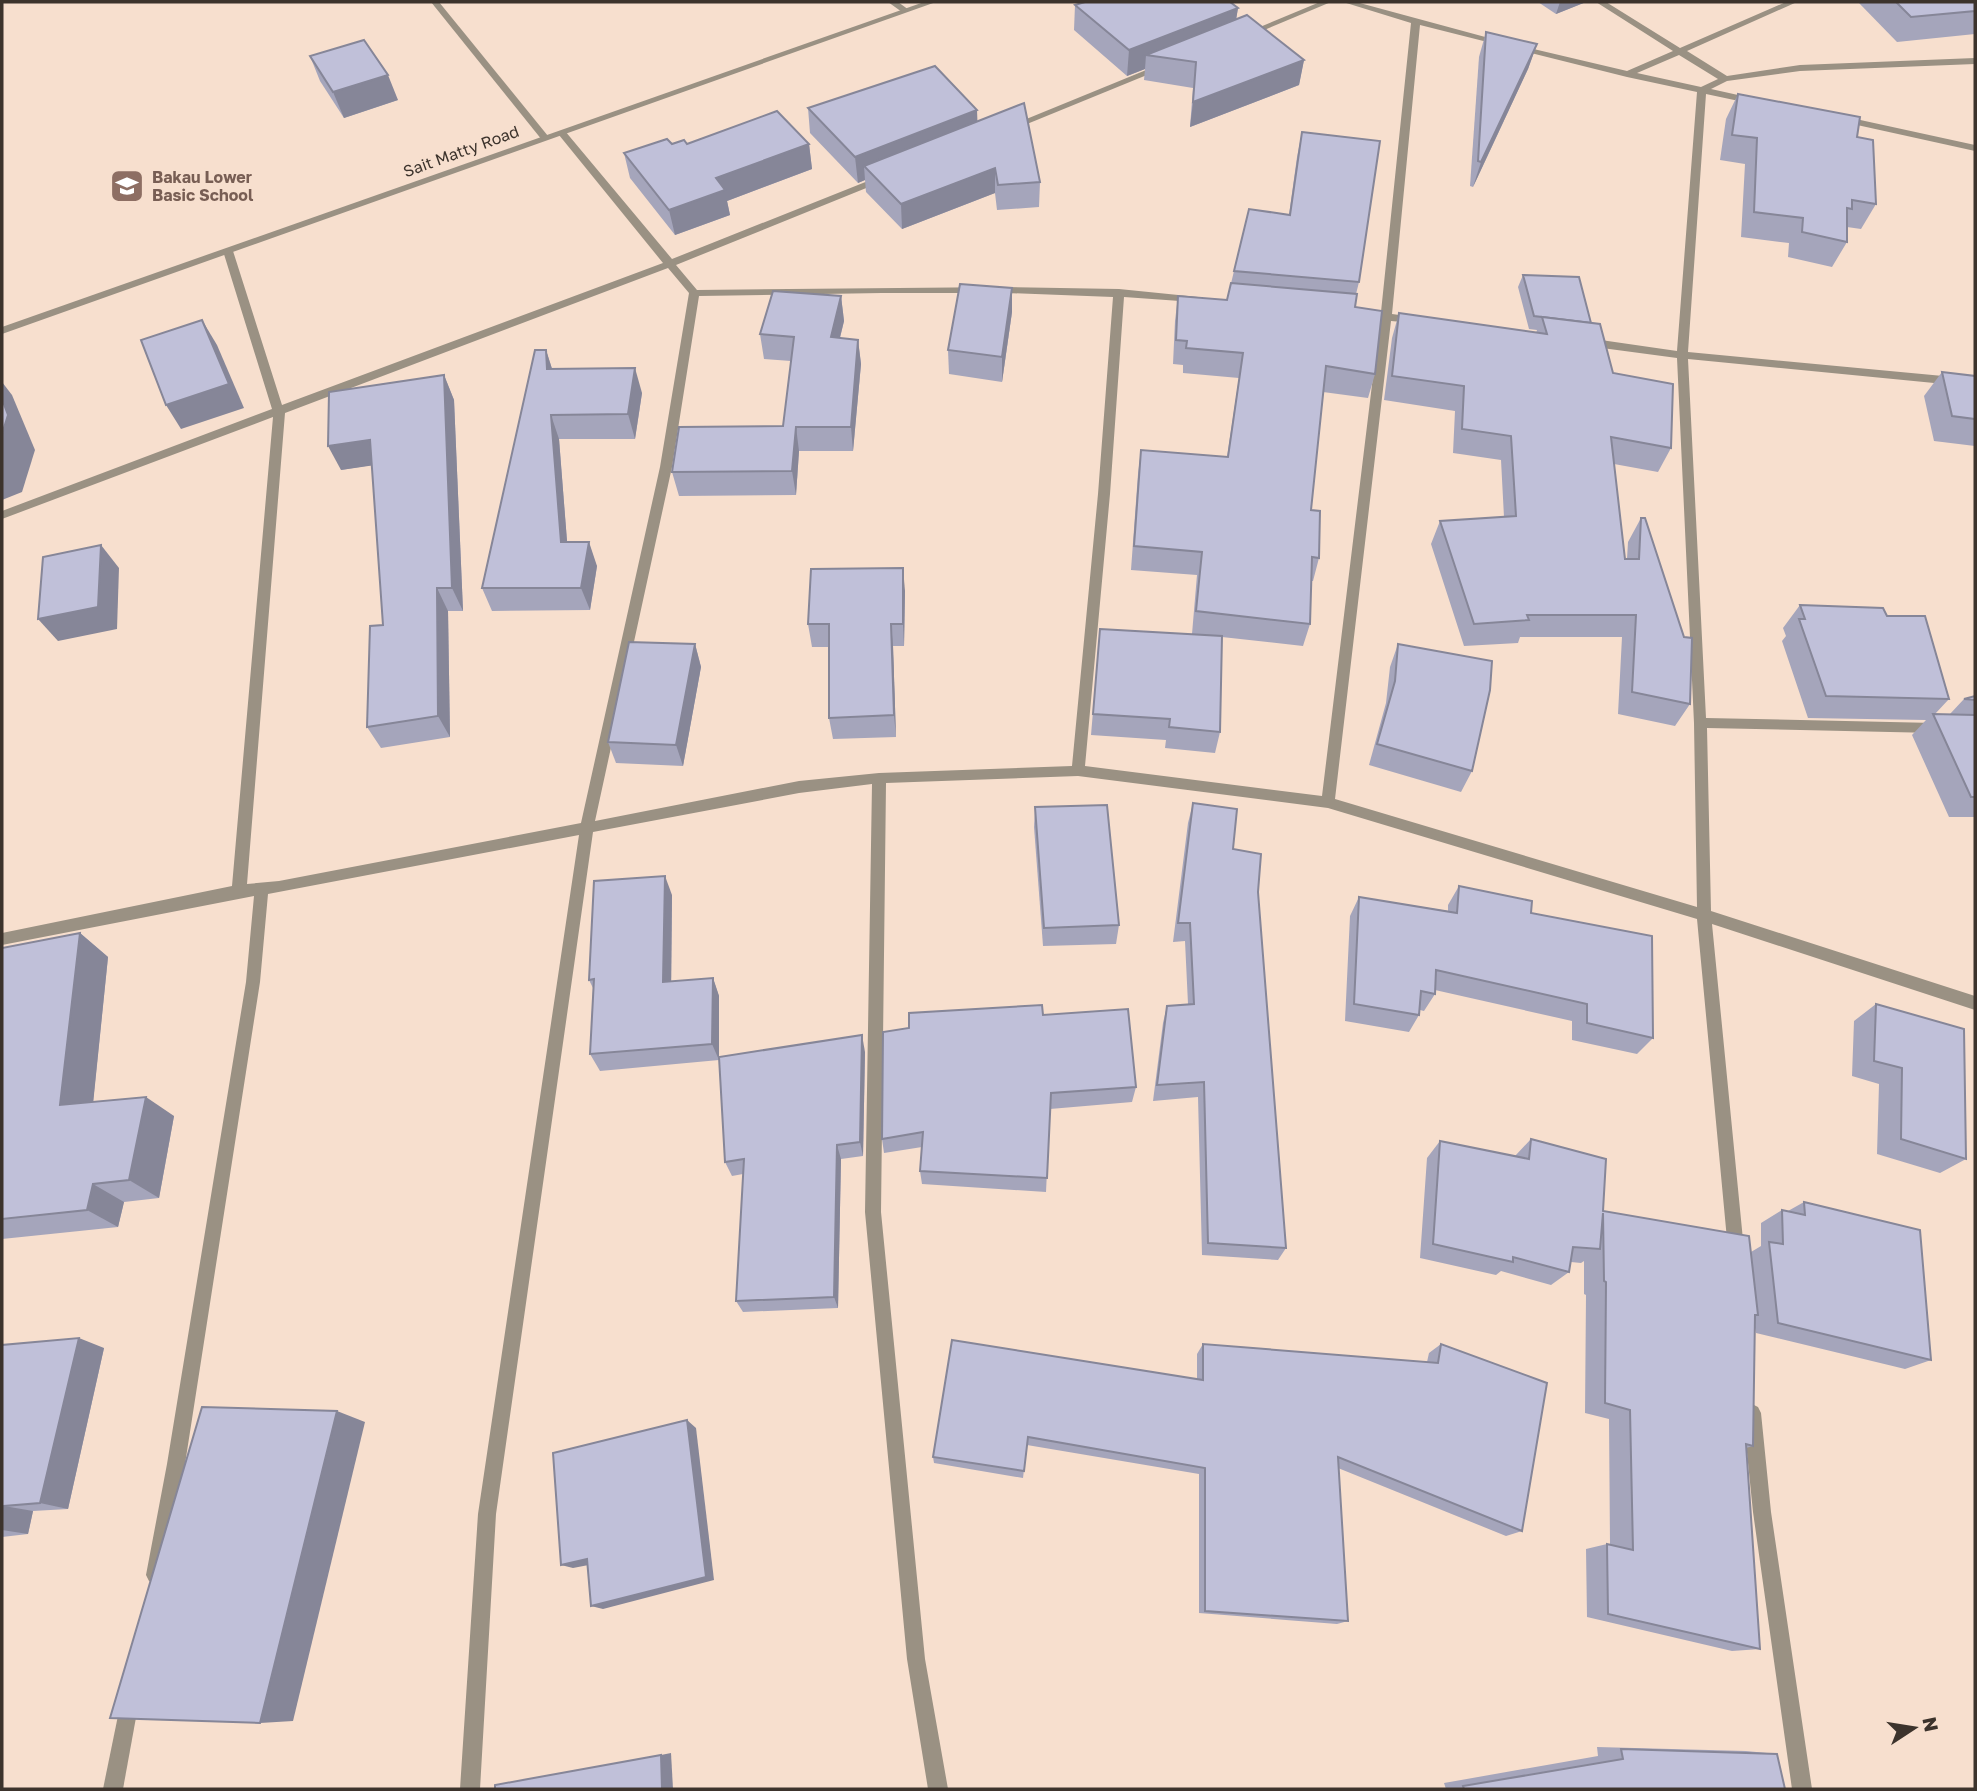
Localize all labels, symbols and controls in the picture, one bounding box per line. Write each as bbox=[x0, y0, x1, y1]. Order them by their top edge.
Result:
street label: Sait Matty Road bbox=[400, 121, 522, 181]
school or university icon: Bakau Lower Basic School bbox=[108, 167, 146, 205]
place label: Bakau Lower Basic School bbox=[152, 167, 254, 205]
north arrow bbox=[1879, 1693, 1949, 1763]
text: N bbox=[1918, 1715, 1944, 1734]

